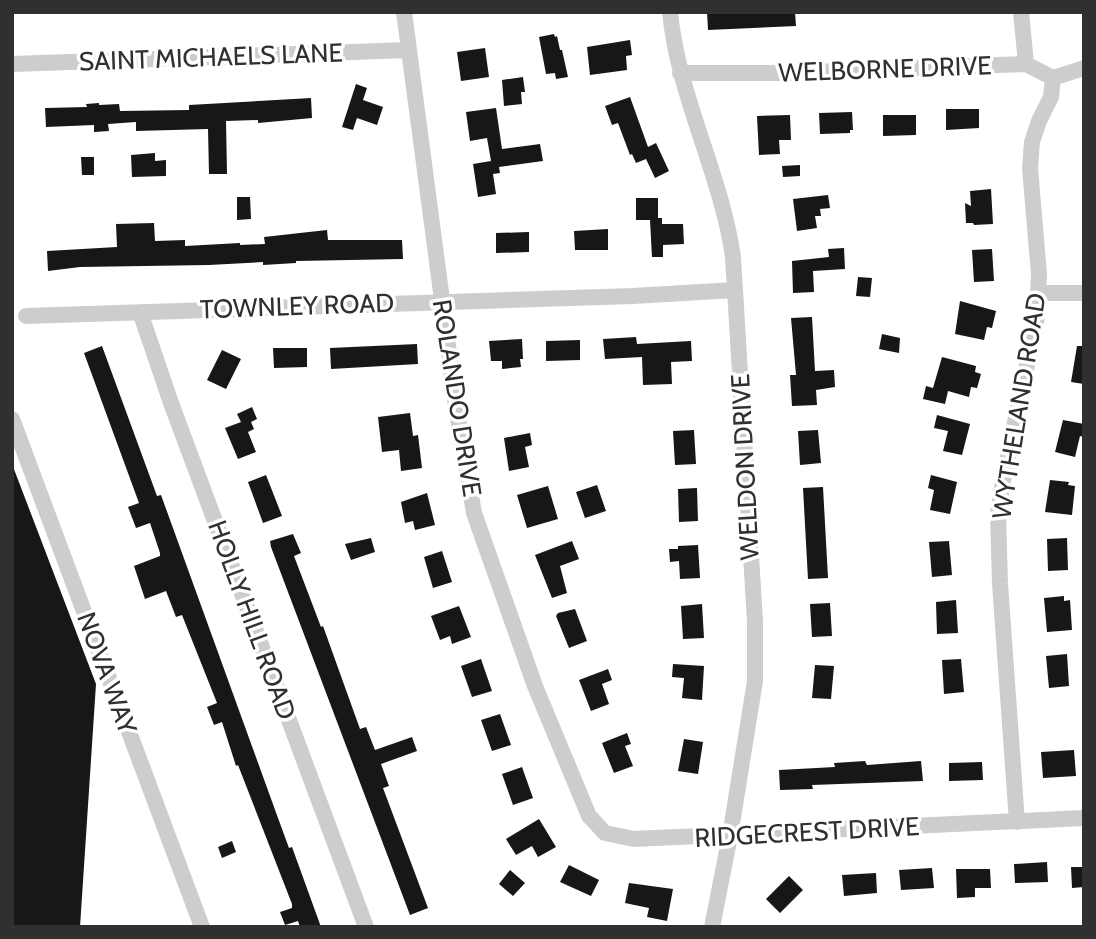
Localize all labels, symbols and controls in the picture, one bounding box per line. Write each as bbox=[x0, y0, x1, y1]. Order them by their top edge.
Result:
street label: SAINT MICHAELS LANE bbox=[78, 36, 344, 78]
street label: WELBORNE DRIVE bbox=[778, 49, 992, 89]
street label: TOWNLEY ROAD bbox=[199, 287, 395, 325]
street label: WYTHELAND ROAD bbox=[985, 291, 1053, 521]
street label: ROLANDO DRIVE bbox=[426, 297, 488, 499]
street label: WELDON DRIVE bbox=[724, 373, 766, 561]
street label: HOLLY HILL ROAD bbox=[201, 516, 303, 724]
street label: NOVA WAY bbox=[70, 608, 144, 738]
street label: RIDGECREST DRIVE bbox=[694, 810, 920, 854]

